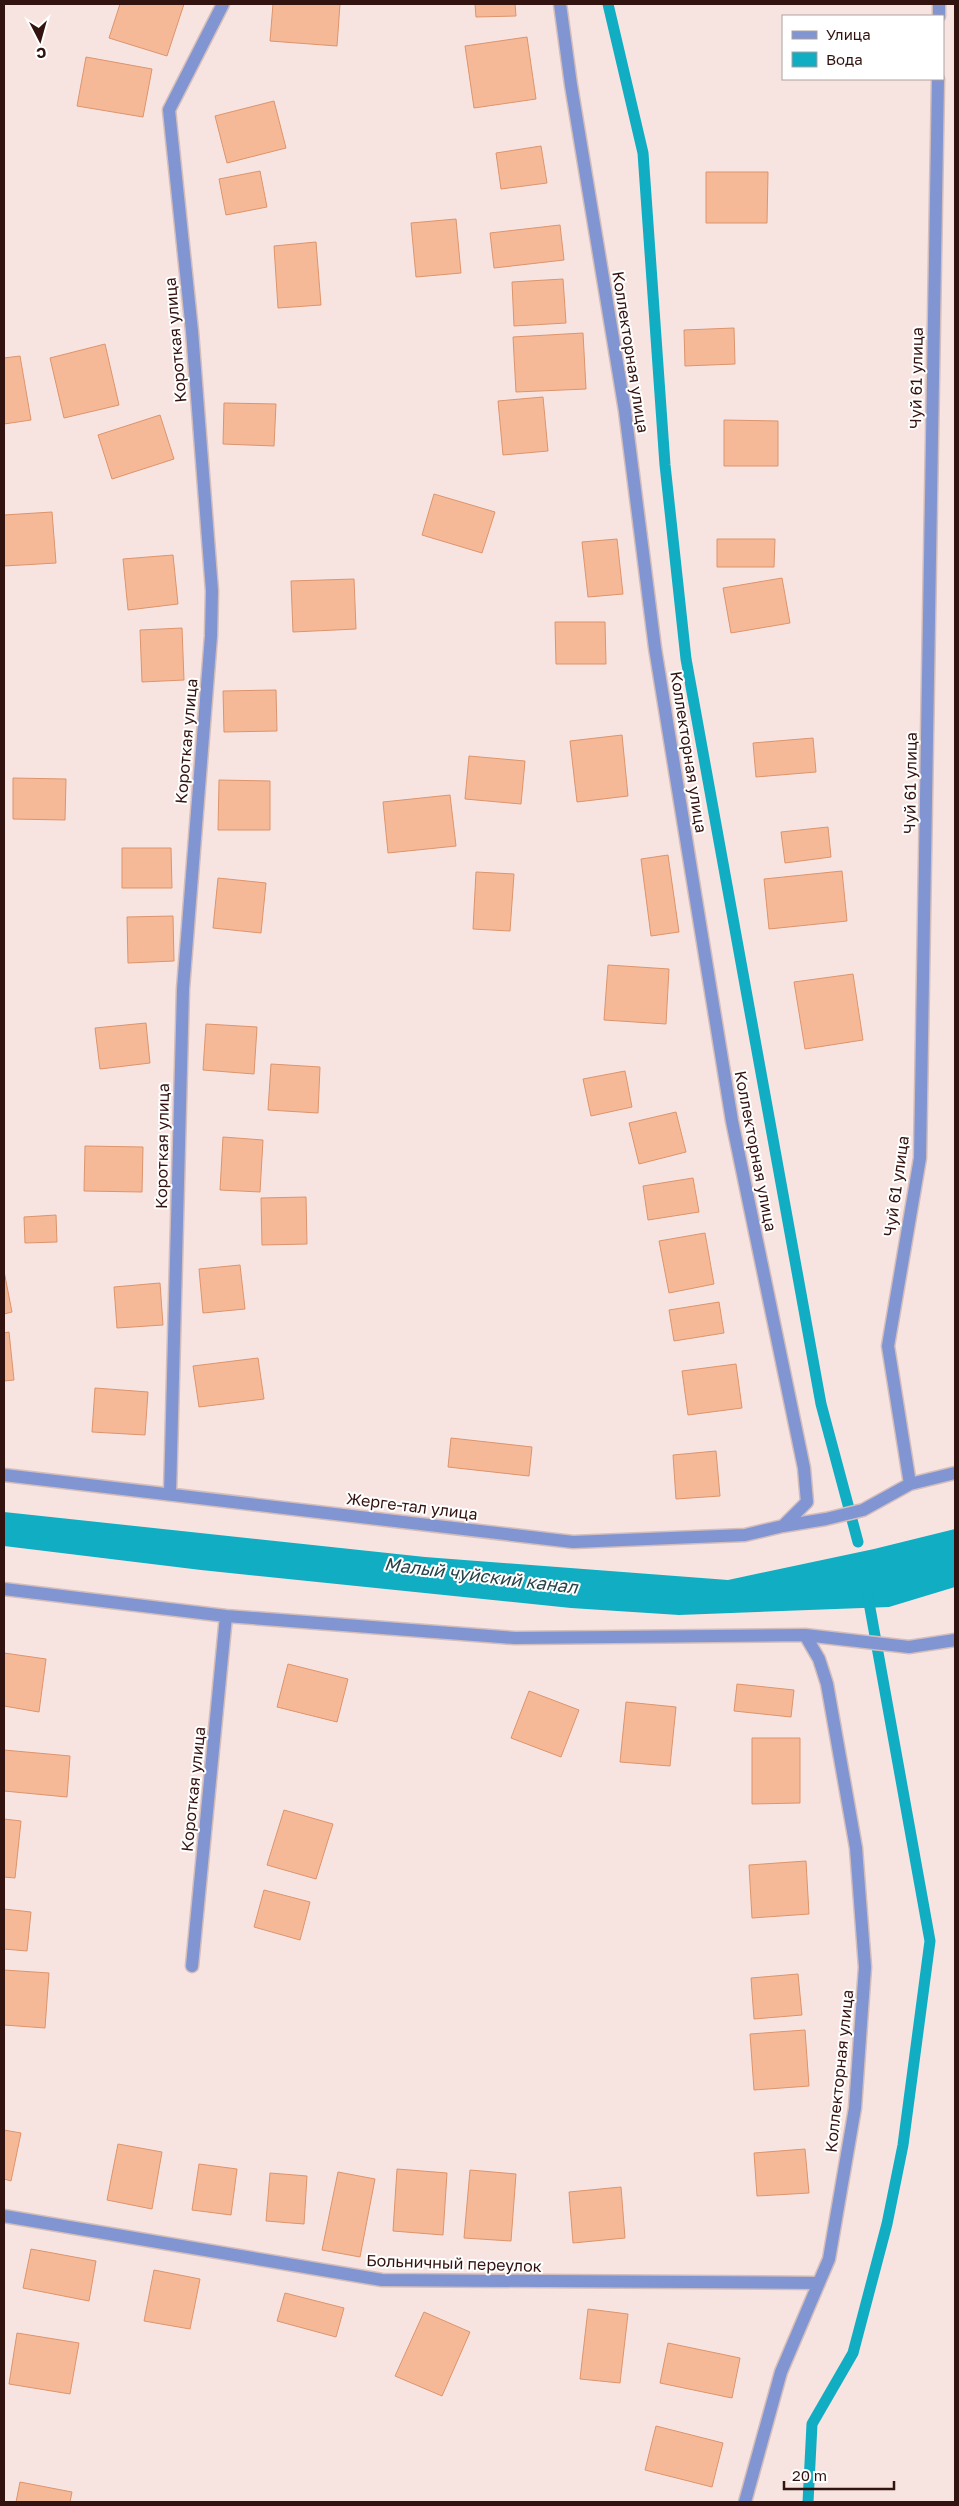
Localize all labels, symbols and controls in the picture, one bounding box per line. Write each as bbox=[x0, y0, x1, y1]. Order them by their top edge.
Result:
north arrow bbox=[15, 15, 65, 65]
legend bbox=[782, 15, 944, 80]
text: Улица bbox=[826, 25, 871, 43]
text: С bbox=[36, 44, 47, 62]
text: Вода bbox=[826, 50, 863, 68]
street label: Коллекторная улица bbox=[608, 270, 654, 434]
street label: Короткая улица bbox=[160, 277, 190, 403]
street label: Чуй 61 улица bbox=[905, 327, 927, 429]
street label: Коллекторная улица bbox=[666, 670, 712, 834]
street label: Короткая улица bbox=[171, 678, 201, 804]
street label: Чуй 61 улица bbox=[899, 732, 921, 834]
street label: Коллекторная улица bbox=[731, 1069, 781, 1233]
street label: Короткая улица bbox=[151, 1083, 173, 1209]
street label: Чуй 61 улица bbox=[879, 1134, 913, 1238]
street label: Жерге-тал улица bbox=[345, 1488, 479, 1524]
water label: Малый чуйский канал bbox=[383, 1552, 580, 1598]
street label: Короткая улица bbox=[176, 1725, 210, 1853]
street label: Коллекторная улица bbox=[821, 1989, 857, 2153]
street label: Больничный переулок bbox=[366, 2250, 542, 2276]
scale bar bbox=[784, 2458, 894, 2490]
text: 20 m bbox=[792, 2466, 827, 2484]

